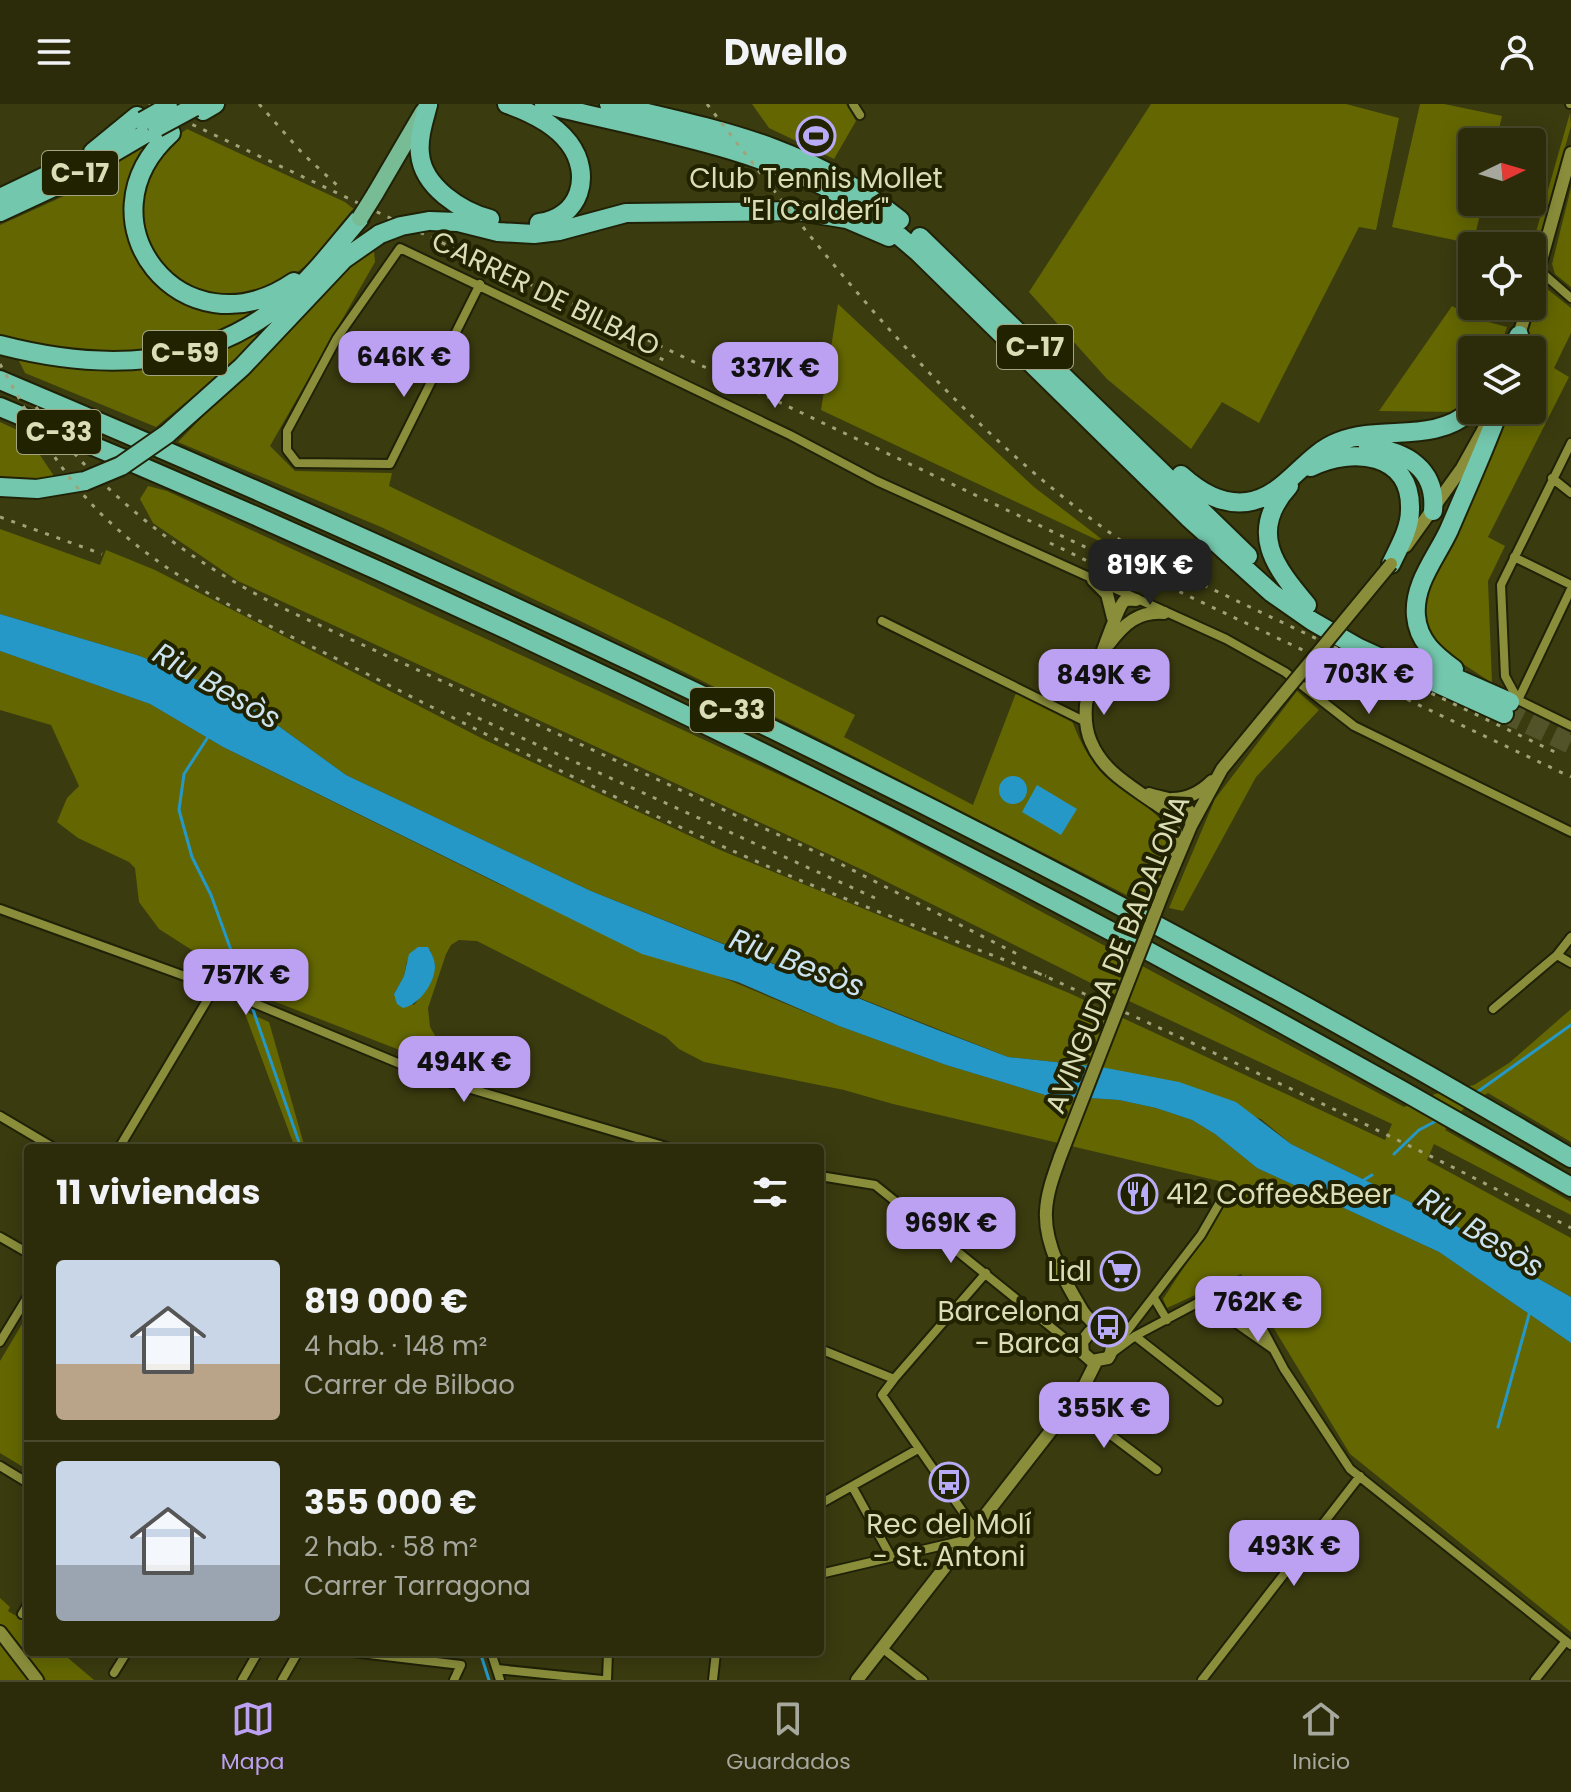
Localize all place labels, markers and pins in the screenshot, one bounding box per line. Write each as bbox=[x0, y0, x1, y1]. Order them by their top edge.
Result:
sports icon: Club Tennis Mollet "El Calderí" bbox=[795, 115, 837, 157]
place label: Club Tennis Mollet "El Calderí" bbox=[689, 159, 943, 230]
pin: 646K € bbox=[339, 331, 469, 399]
pin: 337K € bbox=[710, 342, 840, 410]
pin: 819K € bbox=[1085, 539, 1215, 607]
pin: 703K € bbox=[1304, 648, 1434, 716]
pin: 849K € bbox=[1039, 649, 1169, 717]
pin: 757K € bbox=[181, 949, 311, 1017]
pin: 494K € bbox=[399, 1036, 529, 1104]
restaurant icon: 412 Coffee&Beer bbox=[1117, 1173, 1159, 1215]
place label: 412 Coffee&Beer bbox=[1166, 1175, 1392, 1214]
pin: 969K € bbox=[886, 1197, 1016, 1265]
supermarket icon: Lidl bbox=[1099, 1250, 1141, 1292]
place label: Lidl bbox=[1047, 1252, 1092, 1291]
pin: 762K € bbox=[1193, 1276, 1323, 1344]
place label: Barcelona - Barca bbox=[937, 1292, 1080, 1363]
bus stop icon: Barcelona - Barca bbox=[1087, 1306, 1129, 1348]
pin: 355K € bbox=[1039, 1382, 1169, 1450]
bus stop icon: Rec del Molí - St. Antoni bbox=[928, 1461, 970, 1503]
place label: Rec del Molí - St. Antoni bbox=[866, 1505, 1032, 1576]
pin: 493K € bbox=[1229, 1520, 1359, 1588]

